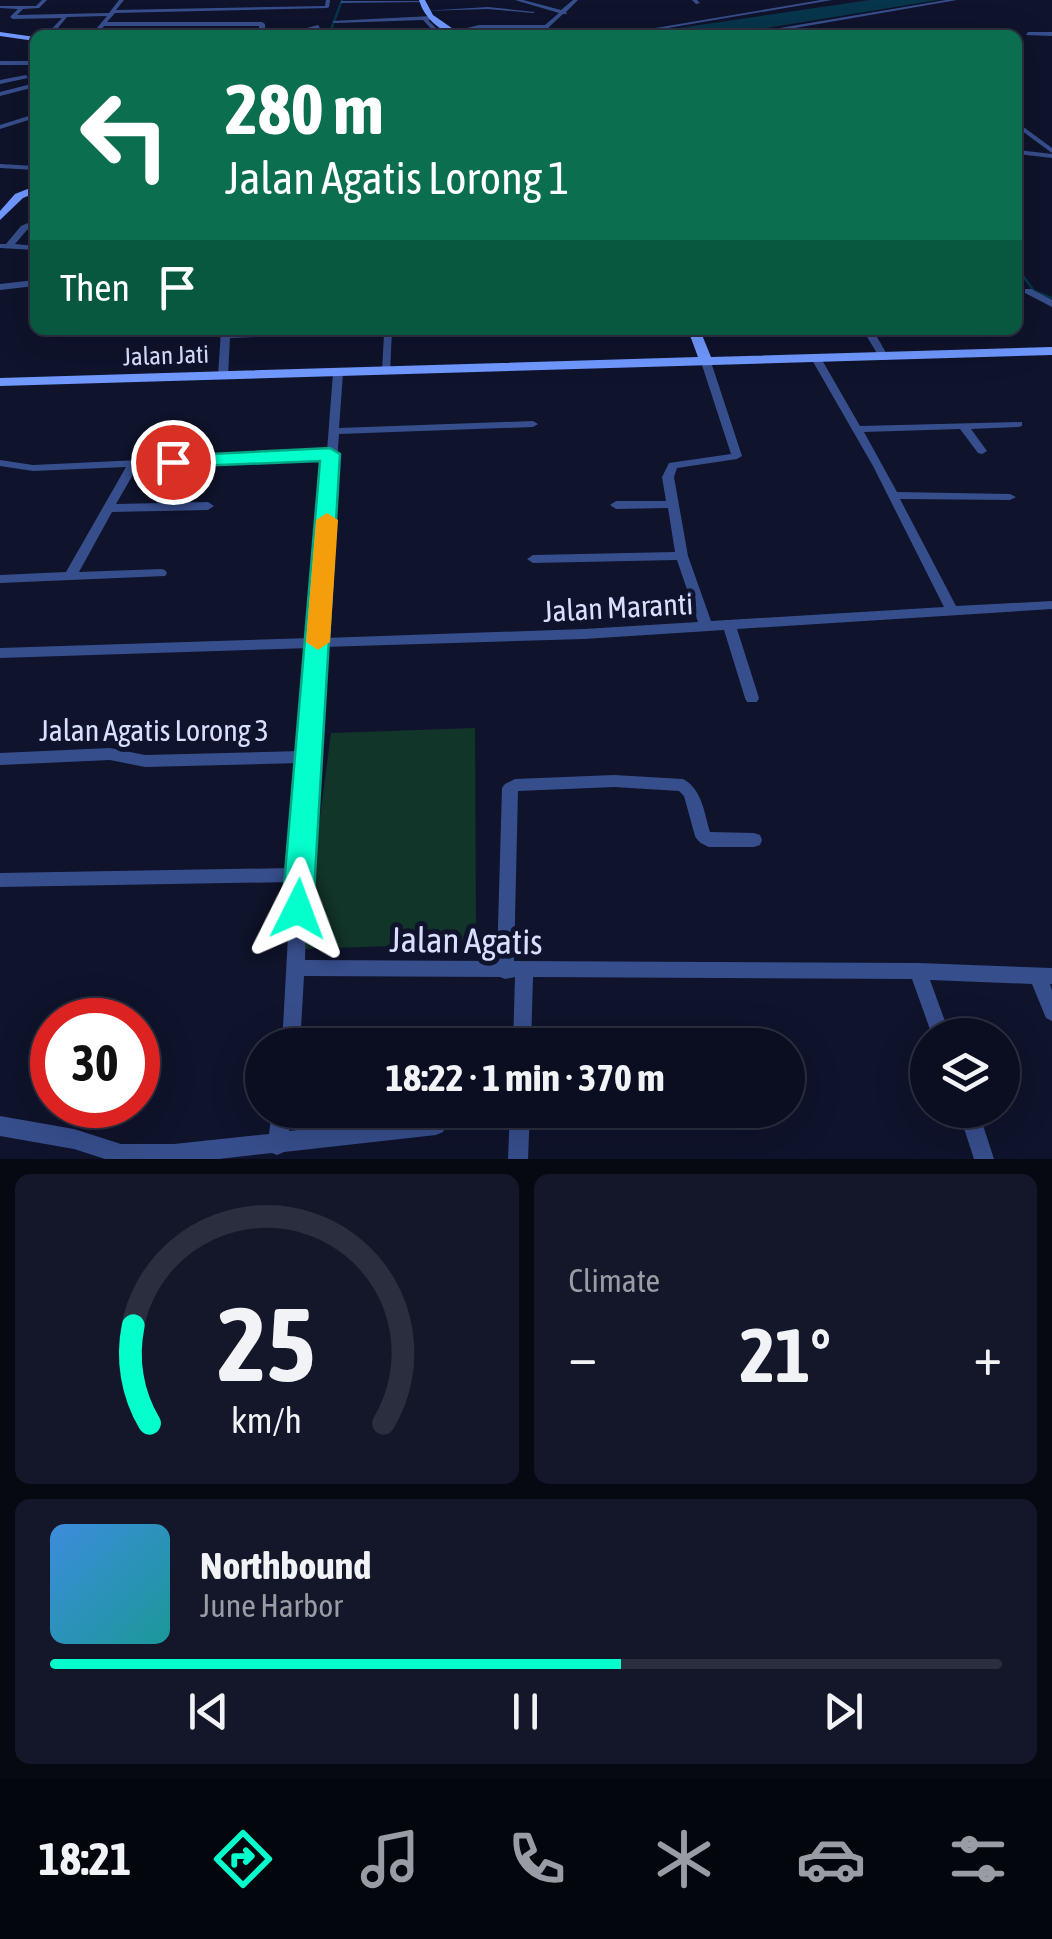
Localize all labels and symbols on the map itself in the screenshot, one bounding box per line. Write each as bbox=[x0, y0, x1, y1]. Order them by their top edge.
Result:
street label: Jalan Jati bbox=[123, 340, 209, 370]
pin bbox=[131, 420, 216, 505]
street label: Jalan Maranti bbox=[542, 586, 694, 628]
street label: Jalan Agatis Lorong 3 bbox=[39, 713, 269, 747]
position arrow bbox=[246, 857, 350, 961]
street label: Jalan Agatis bbox=[389, 919, 543, 961]
speed limit sign: 30 bbox=[30, 998, 160, 1128]

